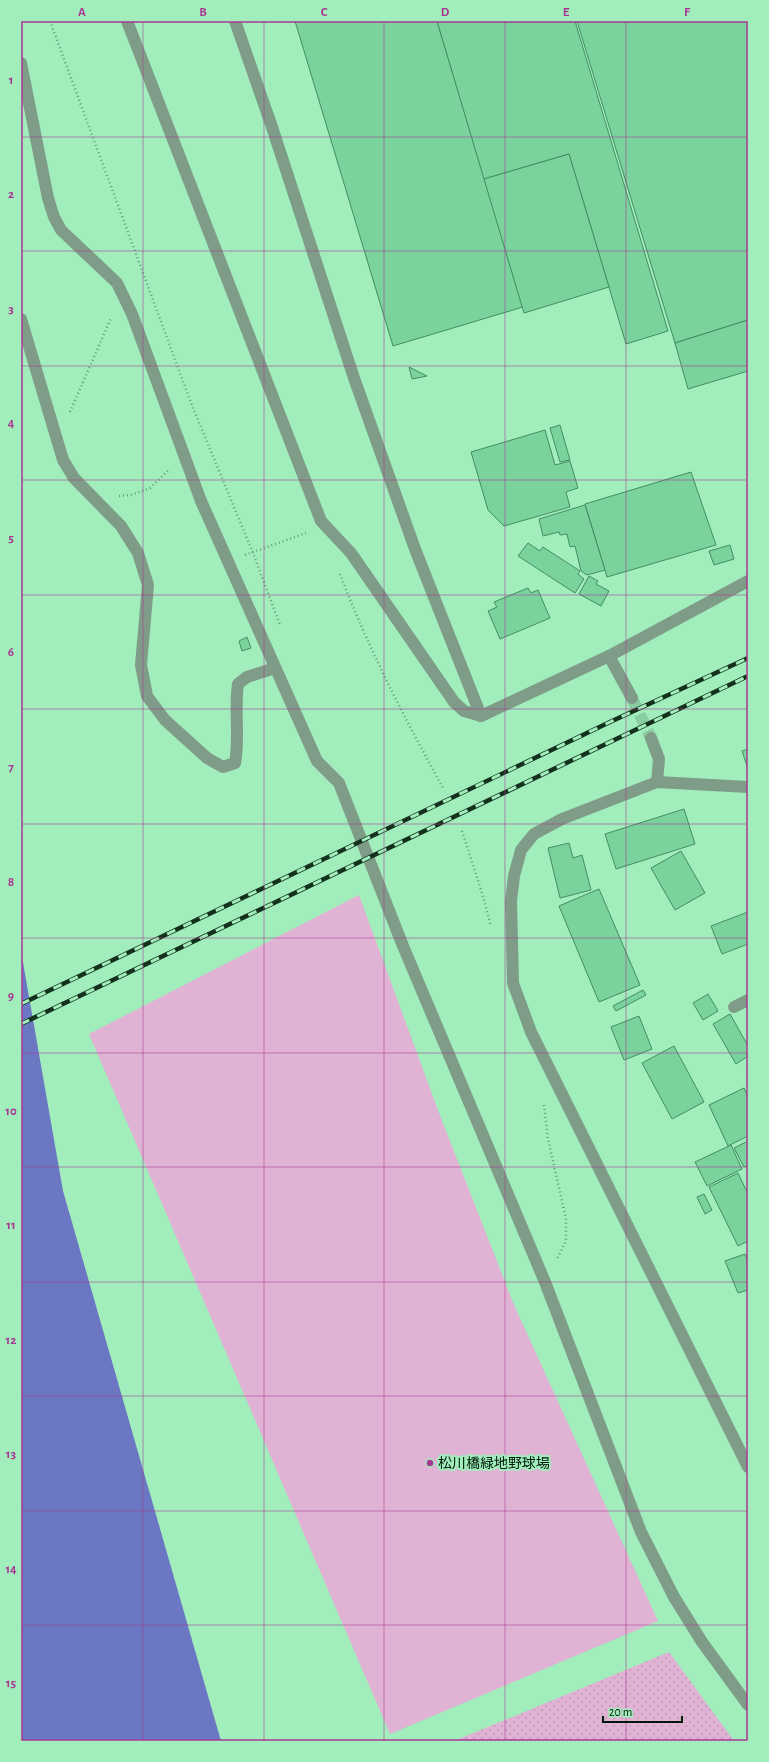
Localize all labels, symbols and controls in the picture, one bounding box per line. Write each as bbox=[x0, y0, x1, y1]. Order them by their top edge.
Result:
text: A bbox=[78, 6, 86, 19]
text: B bbox=[199, 6, 207, 19]
text: C bbox=[321, 6, 328, 19]
text: D bbox=[441, 6, 450, 19]
text: E bbox=[563, 6, 570, 19]
text: F bbox=[684, 6, 691, 19]
text: 1 bbox=[9, 74, 13, 87]
text: 2 bbox=[8, 188, 14, 201]
text: 3 bbox=[8, 303, 14, 316]
text: 4 bbox=[8, 417, 15, 430]
text: 5 bbox=[8, 532, 14, 545]
text: 6 bbox=[8, 646, 14, 659]
text: 7 bbox=[8, 761, 14, 774]
text: 8 bbox=[8, 876, 14, 889]
text: 9 bbox=[8, 990, 14, 1003]
text: 10 bbox=[5, 1105, 17, 1118]
text: 11 bbox=[6, 1219, 16, 1232]
text: 12 bbox=[6, 1334, 16, 1347]
text: 13 bbox=[6, 1448, 17, 1461]
place label: 松川橋緑地野球場 bbox=[438, 1456, 550, 1471]
marker: 松川橋緑地野球場 bbox=[425, 1458, 435, 1468]
text: 14 bbox=[5, 1563, 17, 1576]
text: 15 bbox=[6, 1677, 17, 1690]
scale bar bbox=[603, 1698, 682, 1724]
text: 20 m bbox=[609, 1706, 632, 1718]

